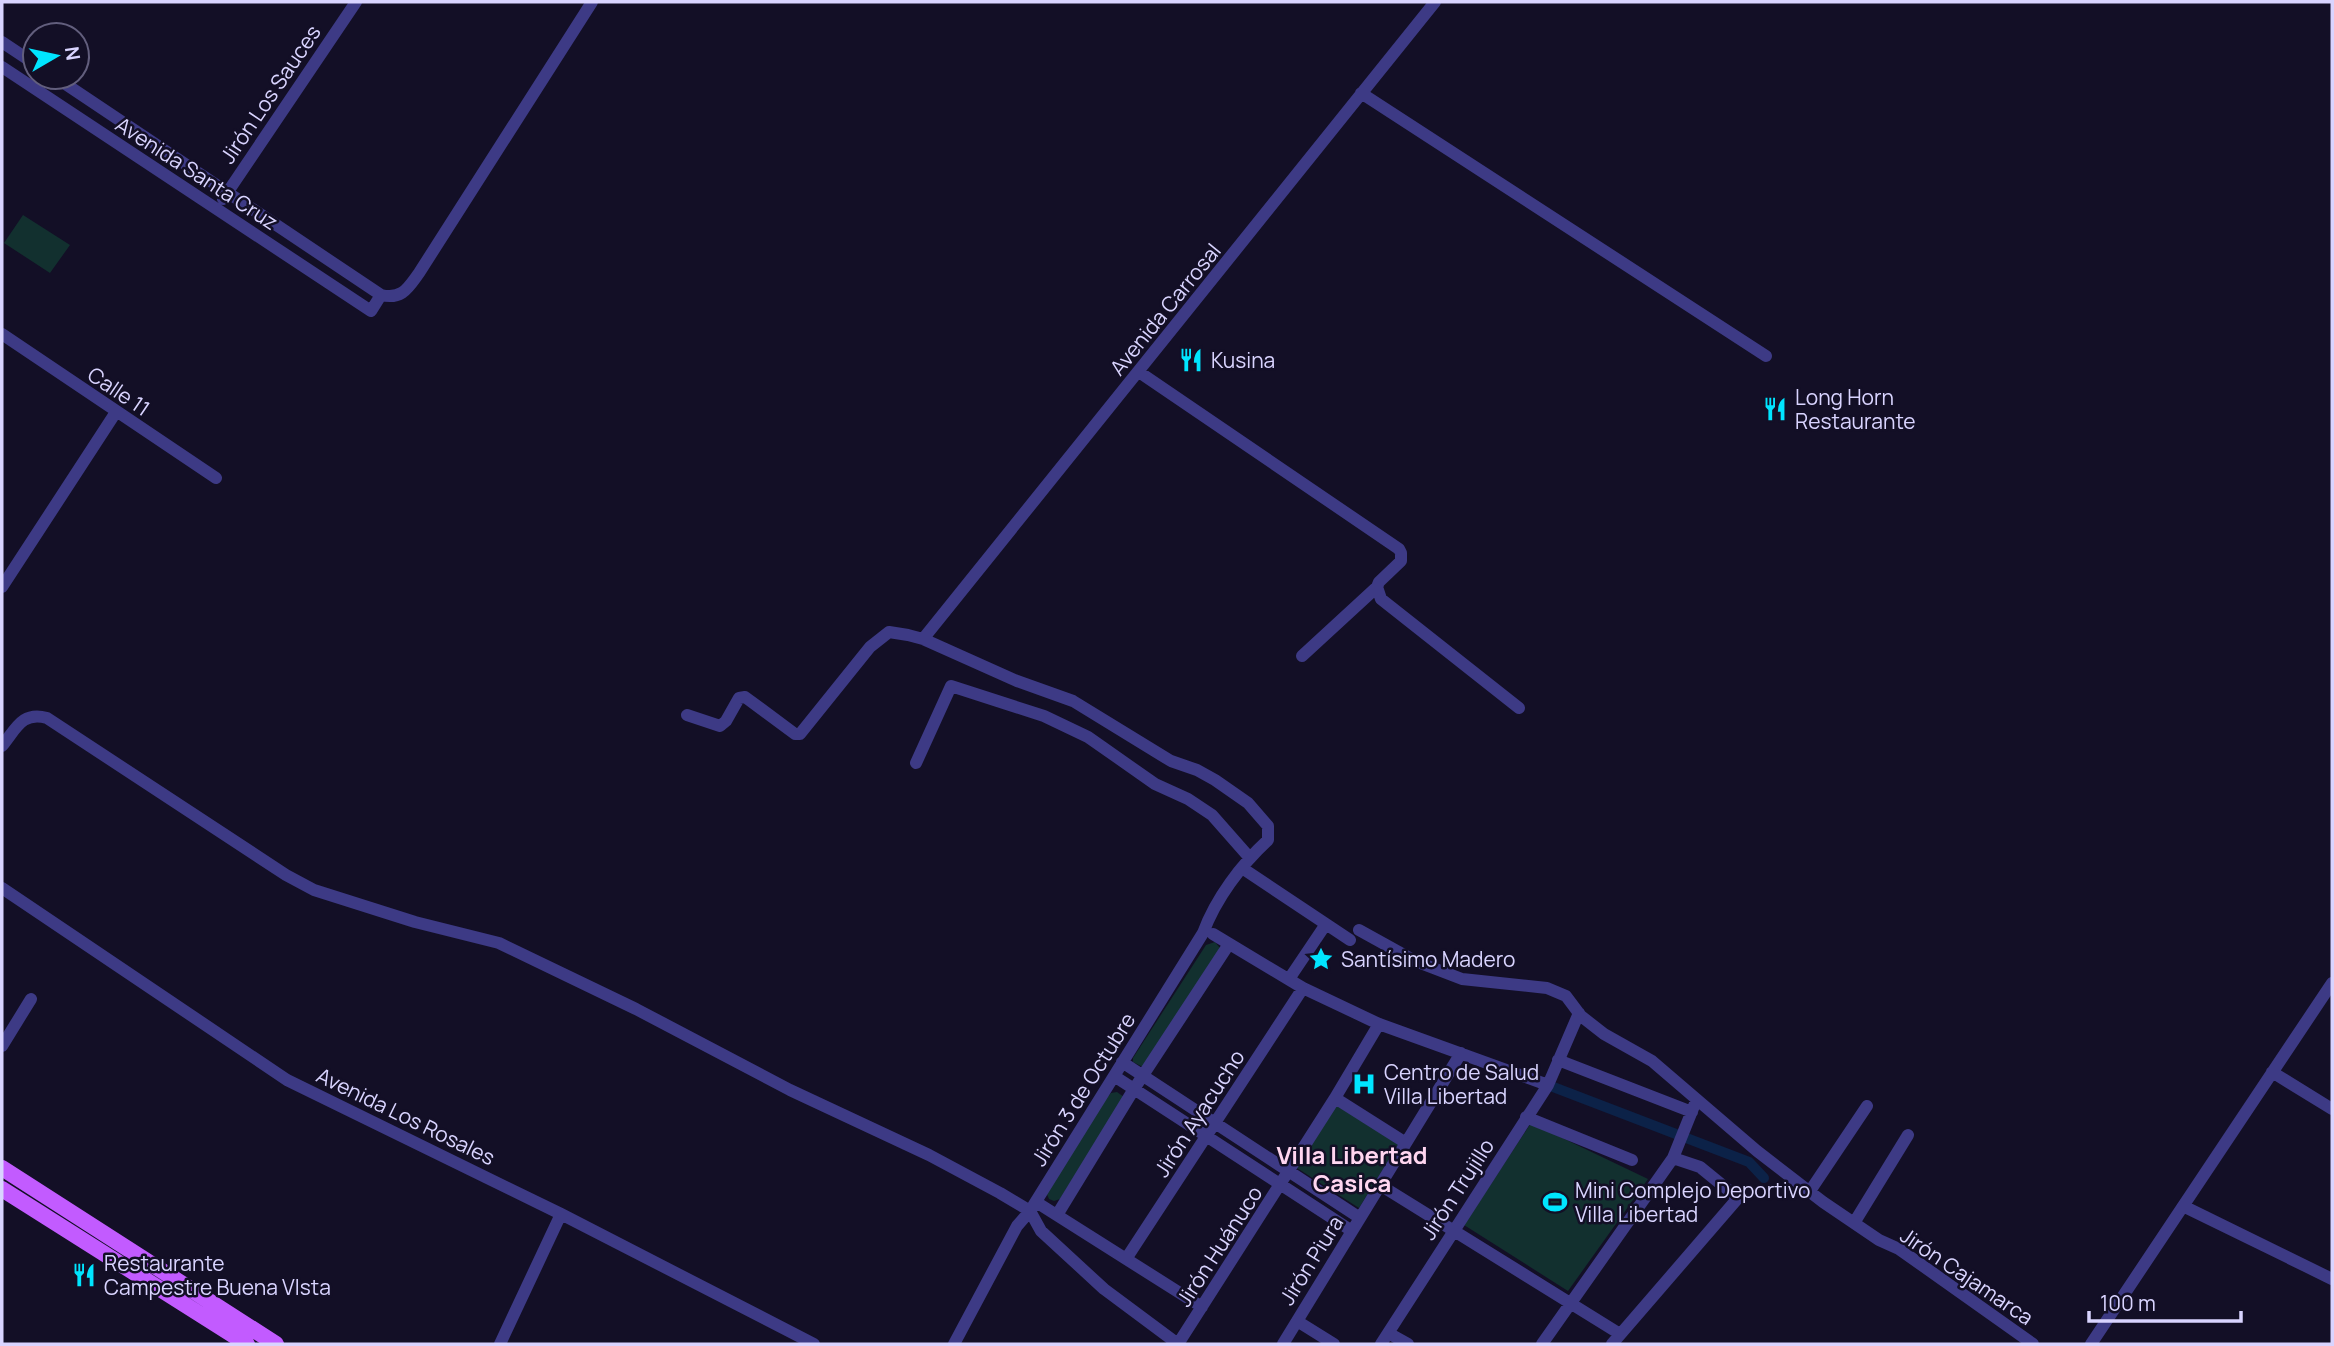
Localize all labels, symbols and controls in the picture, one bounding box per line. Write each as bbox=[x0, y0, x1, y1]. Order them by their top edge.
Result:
street label: Jirón Los Sauces bbox=[213, 19, 327, 169]
north arrow bbox=[21, 21, 91, 91]
text: N bbox=[59, 45, 87, 62]
street label: Avenida Santa Cruz bbox=[111, 110, 283, 236]
street label: Avenida Carrosal bbox=[1103, 237, 1227, 381]
restaurant icon: Kusina bbox=[1177, 346, 1205, 374]
place label: Kusina bbox=[1211, 346, 1275, 374]
street label: Calle 11 bbox=[82, 360, 156, 422]
place label: Long Horn Restaurante bbox=[1795, 383, 1916, 435]
restaurant icon: Long Horn Restaurante bbox=[1761, 395, 1789, 423]
place icon: Santísimo Madero bbox=[1307, 945, 1335, 973]
place label: Santísimo Madero bbox=[1341, 945, 1516, 973]
street label: Jirón 3 de Octubre bbox=[1025, 1007, 1141, 1171]
street label: Jirón Ayacucho bbox=[1147, 1044, 1251, 1182]
place label: Centro de Salud Villa Libertad bbox=[1384, 1058, 1539, 1110]
street label: Avenida Los Rosales bbox=[312, 1061, 500, 1171]
hospital icon: Centro de Salud Villa Libertad bbox=[1350, 1070, 1378, 1098]
street label: Jirón Trujillo bbox=[1414, 1133, 1500, 1245]
district label: Villa Libertad Casica bbox=[1276, 1138, 1428, 1199]
place label: Mini Complejo Deportivo Villa Libertad bbox=[1575, 1176, 1810, 1228]
street label: Jirón Huánuco bbox=[1170, 1180, 1268, 1312]
sports icon: Mini Complejo Deportivo Villa Libertad bbox=[1541, 1188, 1569, 1216]
street label: Jirón Piura bbox=[1273, 1210, 1349, 1310]
street label: Jirón Cajamarca bbox=[1895, 1221, 2039, 1331]
place label: Restaurante Campestre Buena VIsta bbox=[104, 1249, 331, 1301]
restaurant icon: Restaurante Campestre Buena VIsta bbox=[70, 1261, 98, 1289]
scale bar bbox=[2089, 1280, 2241, 1324]
text: 100 m bbox=[2100, 1289, 2156, 1317]

